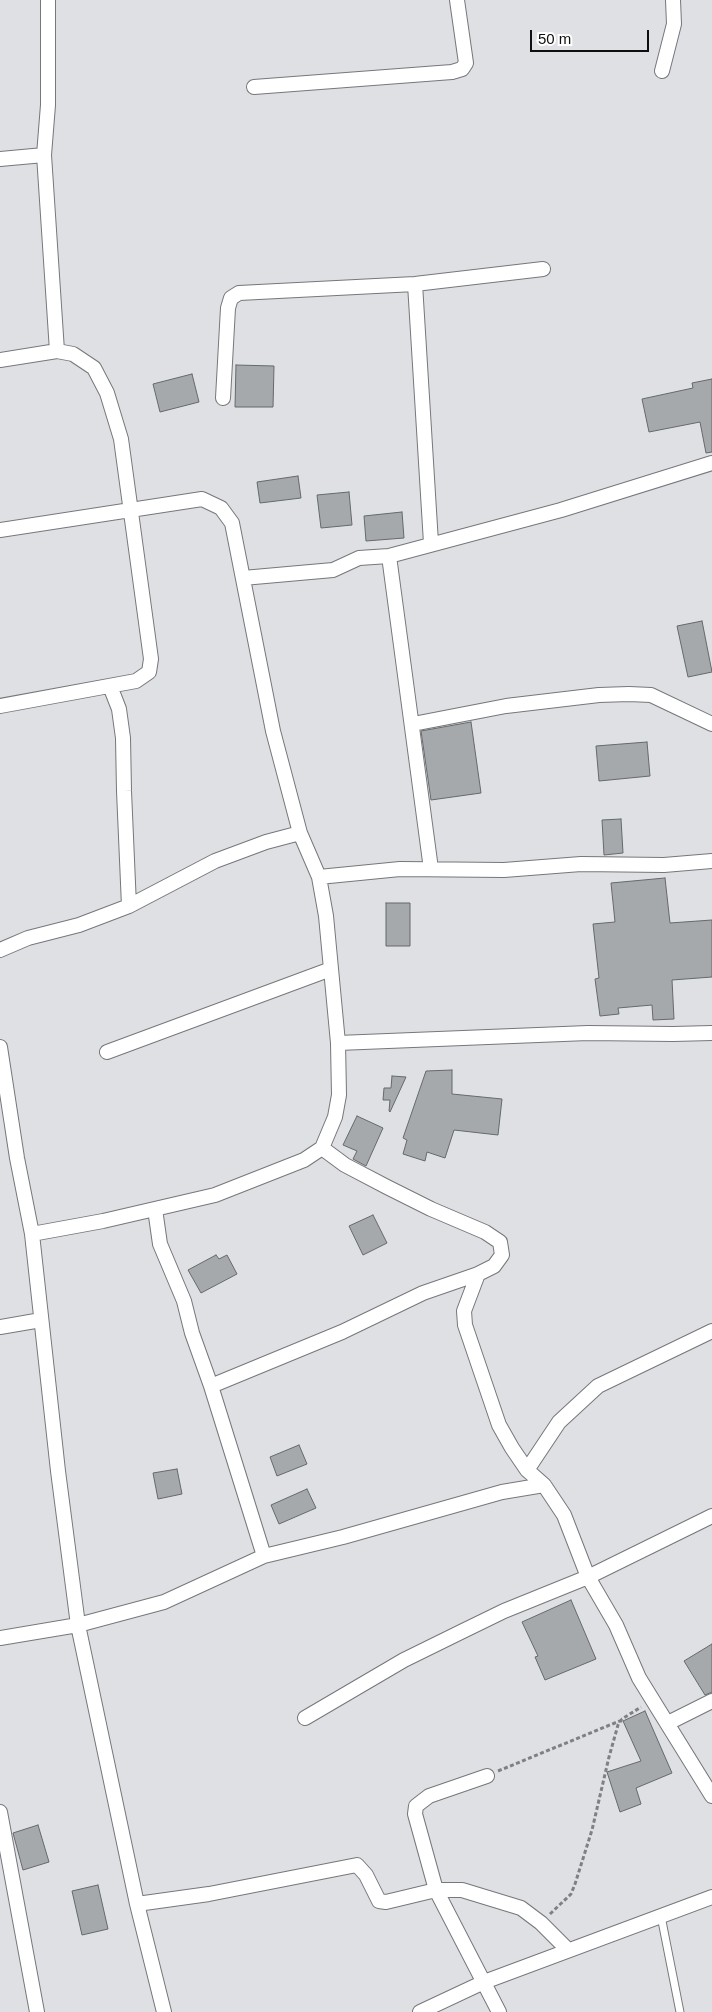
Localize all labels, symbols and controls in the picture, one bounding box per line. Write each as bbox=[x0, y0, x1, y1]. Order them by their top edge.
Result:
scale bar bbox=[532, 20, 651, 52]
text: 50 m bbox=[538, 30, 571, 47]

